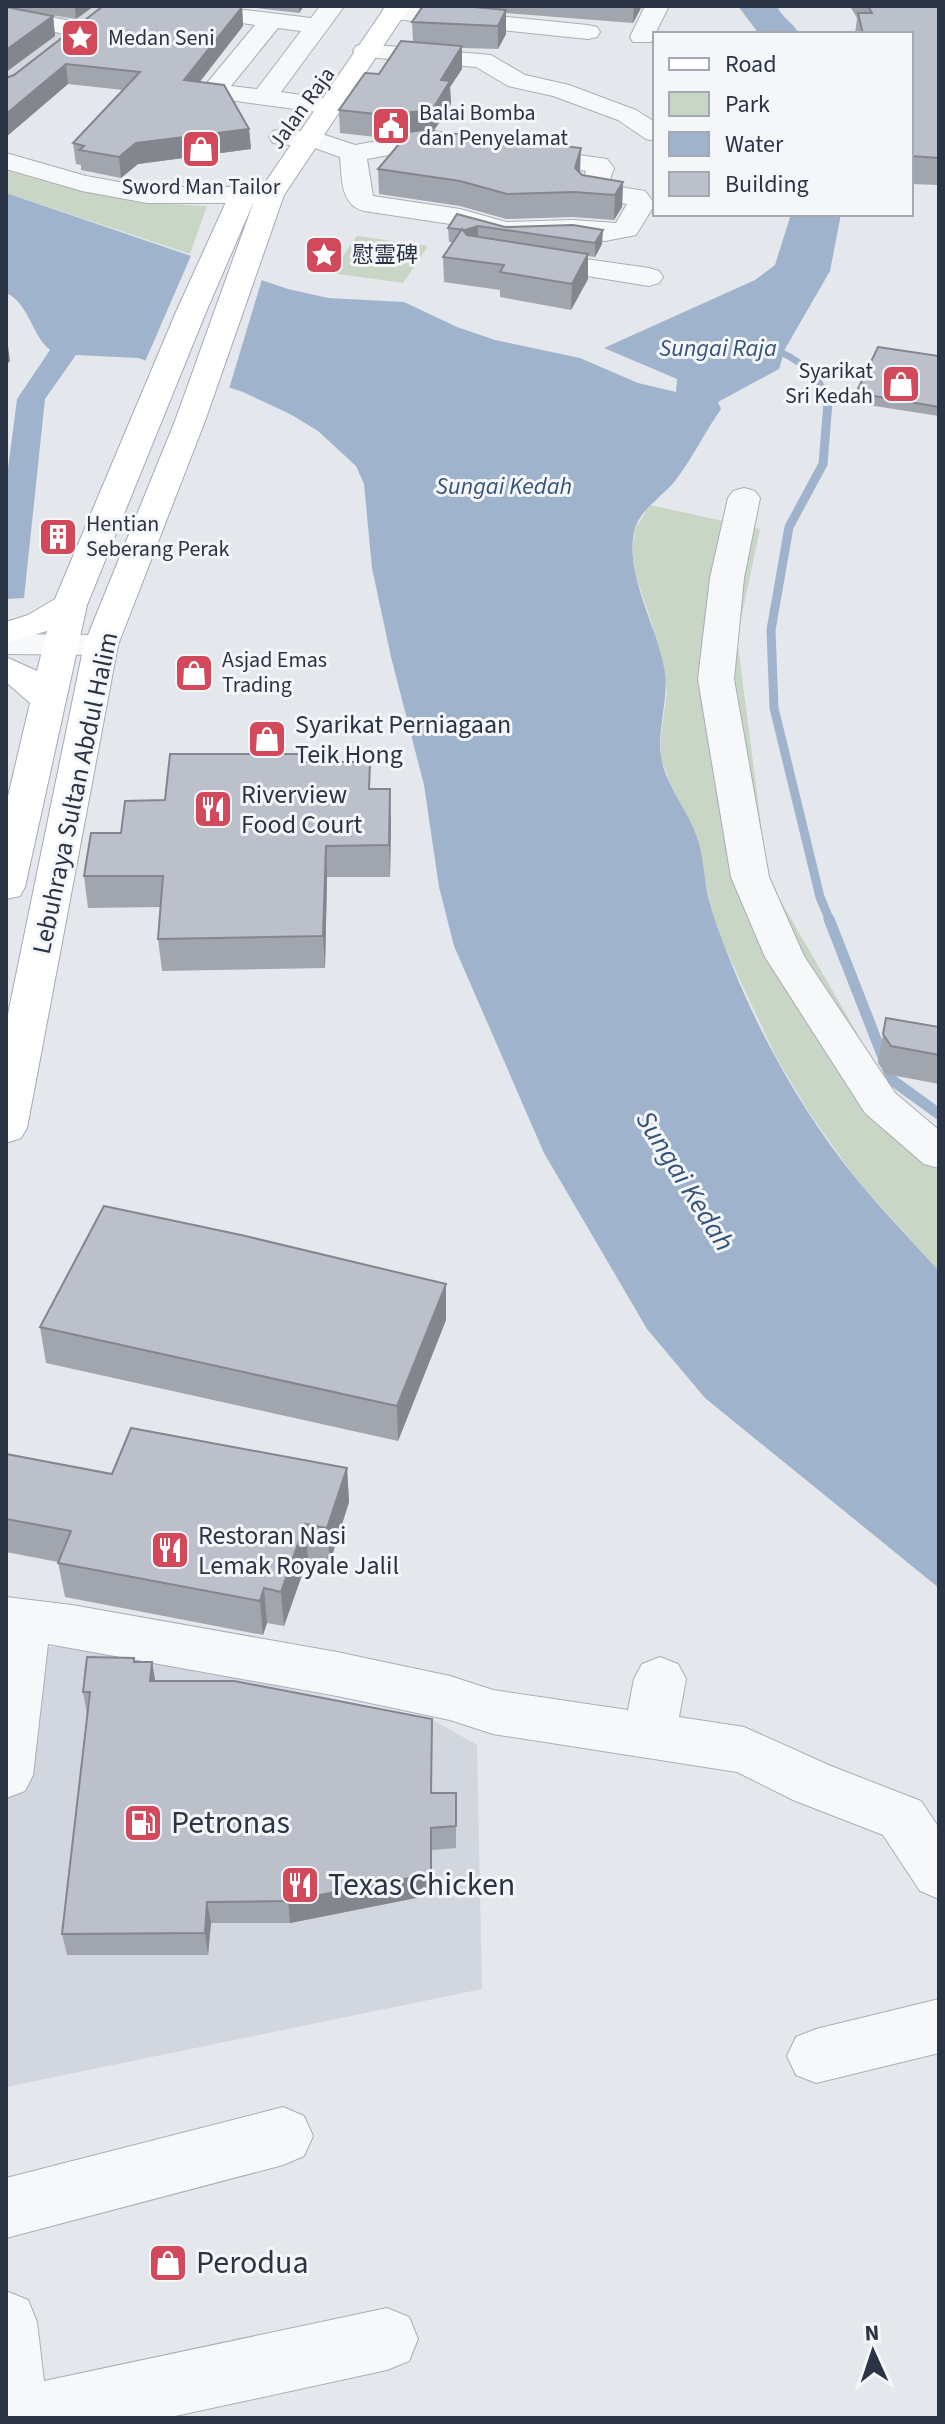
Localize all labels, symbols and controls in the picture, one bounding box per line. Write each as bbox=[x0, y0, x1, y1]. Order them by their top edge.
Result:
place icon: Medan Seni bbox=[59, 17, 101, 59]
place label: Medan Seni bbox=[108, 22, 215, 54]
legend bbox=[653, 32, 913, 216]
text: Road bbox=[725, 47, 777, 82]
street label: Jalan Raja bbox=[261, 60, 343, 156]
text: Park bbox=[725, 87, 770, 122]
place label: Balai Bomba dan Penyelamat bbox=[419, 97, 568, 154]
public building icon: Balai Bomba dan Penyelamat bbox=[370, 105, 412, 147]
text: Water bbox=[725, 127, 784, 162]
shop icon: Sword Man Tailor bbox=[180, 128, 222, 170]
text: Building bbox=[725, 167, 809, 202]
place label: Sword Man Tailor bbox=[122, 171, 281, 203]
place icon: 慰霊碑 bbox=[303, 234, 345, 276]
place label: 慰霊碑 bbox=[352, 239, 418, 271]
water label: Sungai Raja bbox=[659, 331, 777, 366]
place label: Syarikat Sri Kedah bbox=[785, 355, 874, 412]
shop icon: Syarikat Sri Kedah bbox=[880, 363, 922, 405]
water label: Sungai Kedah bbox=[436, 469, 572, 504]
place label: Hentian Seberang Perak bbox=[86, 508, 230, 565]
building icon: Hentian Seberang Perak bbox=[37, 516, 79, 558]
street label: Lebuhraya Sultan Abdul Halim bbox=[23, 629, 127, 957]
place label: Asjad Emas Trading bbox=[222, 644, 327, 701]
shop icon: Asjad Emas Trading bbox=[173, 652, 215, 694]
place label: Syarikat Perniagaan Teik Hong bbox=[295, 706, 511, 773]
shop icon: Syarikat Perniagaan Teik Hong bbox=[246, 718, 288, 760]
place label: Riverview Food Court bbox=[241, 776, 362, 843]
restaurant icon: Riverview Food Court bbox=[192, 788, 234, 830]
water label: Sungai Kedah bbox=[626, 1103, 744, 1259]
place label: Restoran Nasi Lemak Royale Jalil bbox=[198, 1517, 399, 1584]
restaurant icon: Restoran Nasi Lemak Royale Jalil bbox=[149, 1529, 191, 1571]
place label: Petronas bbox=[171, 1800, 290, 1846]
fuel station icon: Petronas bbox=[122, 1802, 164, 1844]
place label: Texas Chicken bbox=[328, 1862, 515, 1908]
restaurant icon: Texas Chicken bbox=[279, 1864, 321, 1906]
place label: Perodua bbox=[196, 2240, 309, 2286]
shop icon: Perodua bbox=[147, 2242, 189, 2284]
north arrow bbox=[833, 2312, 913, 2392]
text: N bbox=[864, 2317, 880, 2349]

